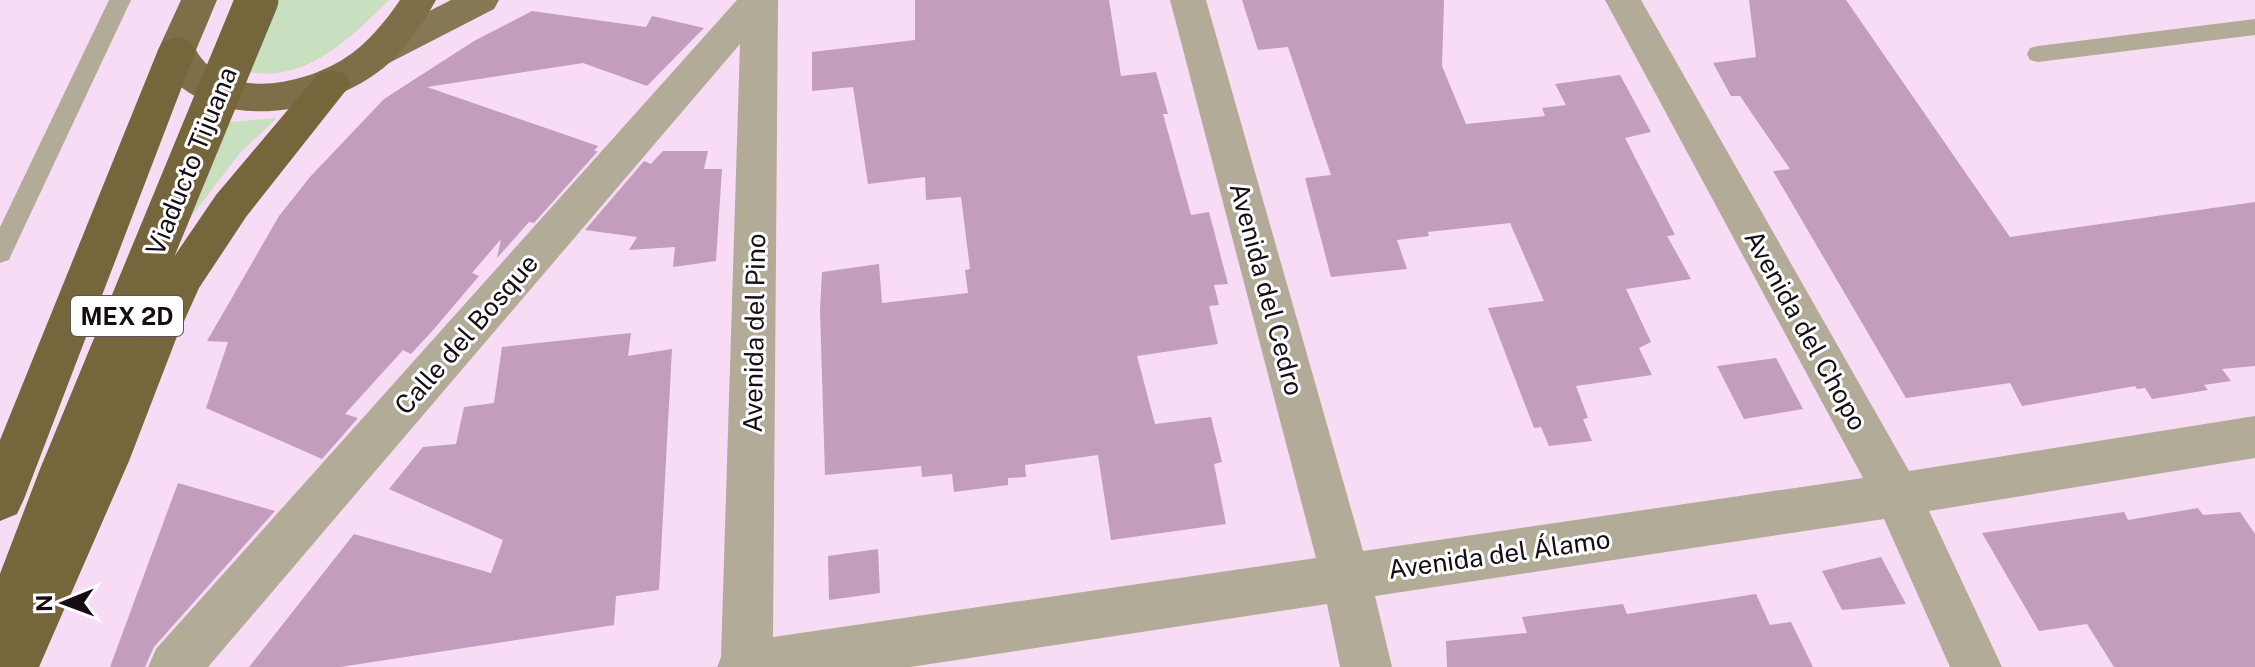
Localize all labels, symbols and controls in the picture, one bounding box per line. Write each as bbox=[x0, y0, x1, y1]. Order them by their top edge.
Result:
street label: Viaducto Tijuana bbox=[139, 62, 243, 260]
street label: Avenida del Cedro bbox=[1224, 179, 1310, 399]
street label: Avenida del Chopo bbox=[1738, 225, 1874, 435]
street label: Avenida del Pino bbox=[737, 233, 771, 433]
street label: Calle del Bosque bbox=[388, 247, 544, 421]
road number: MEX 2D bbox=[71, 296, 183, 336]
street label: Avenida del Álamo bbox=[1386, 523, 1612, 585]
north arrow bbox=[24, 563, 104, 643]
text: N bbox=[31, 595, 57, 612]

